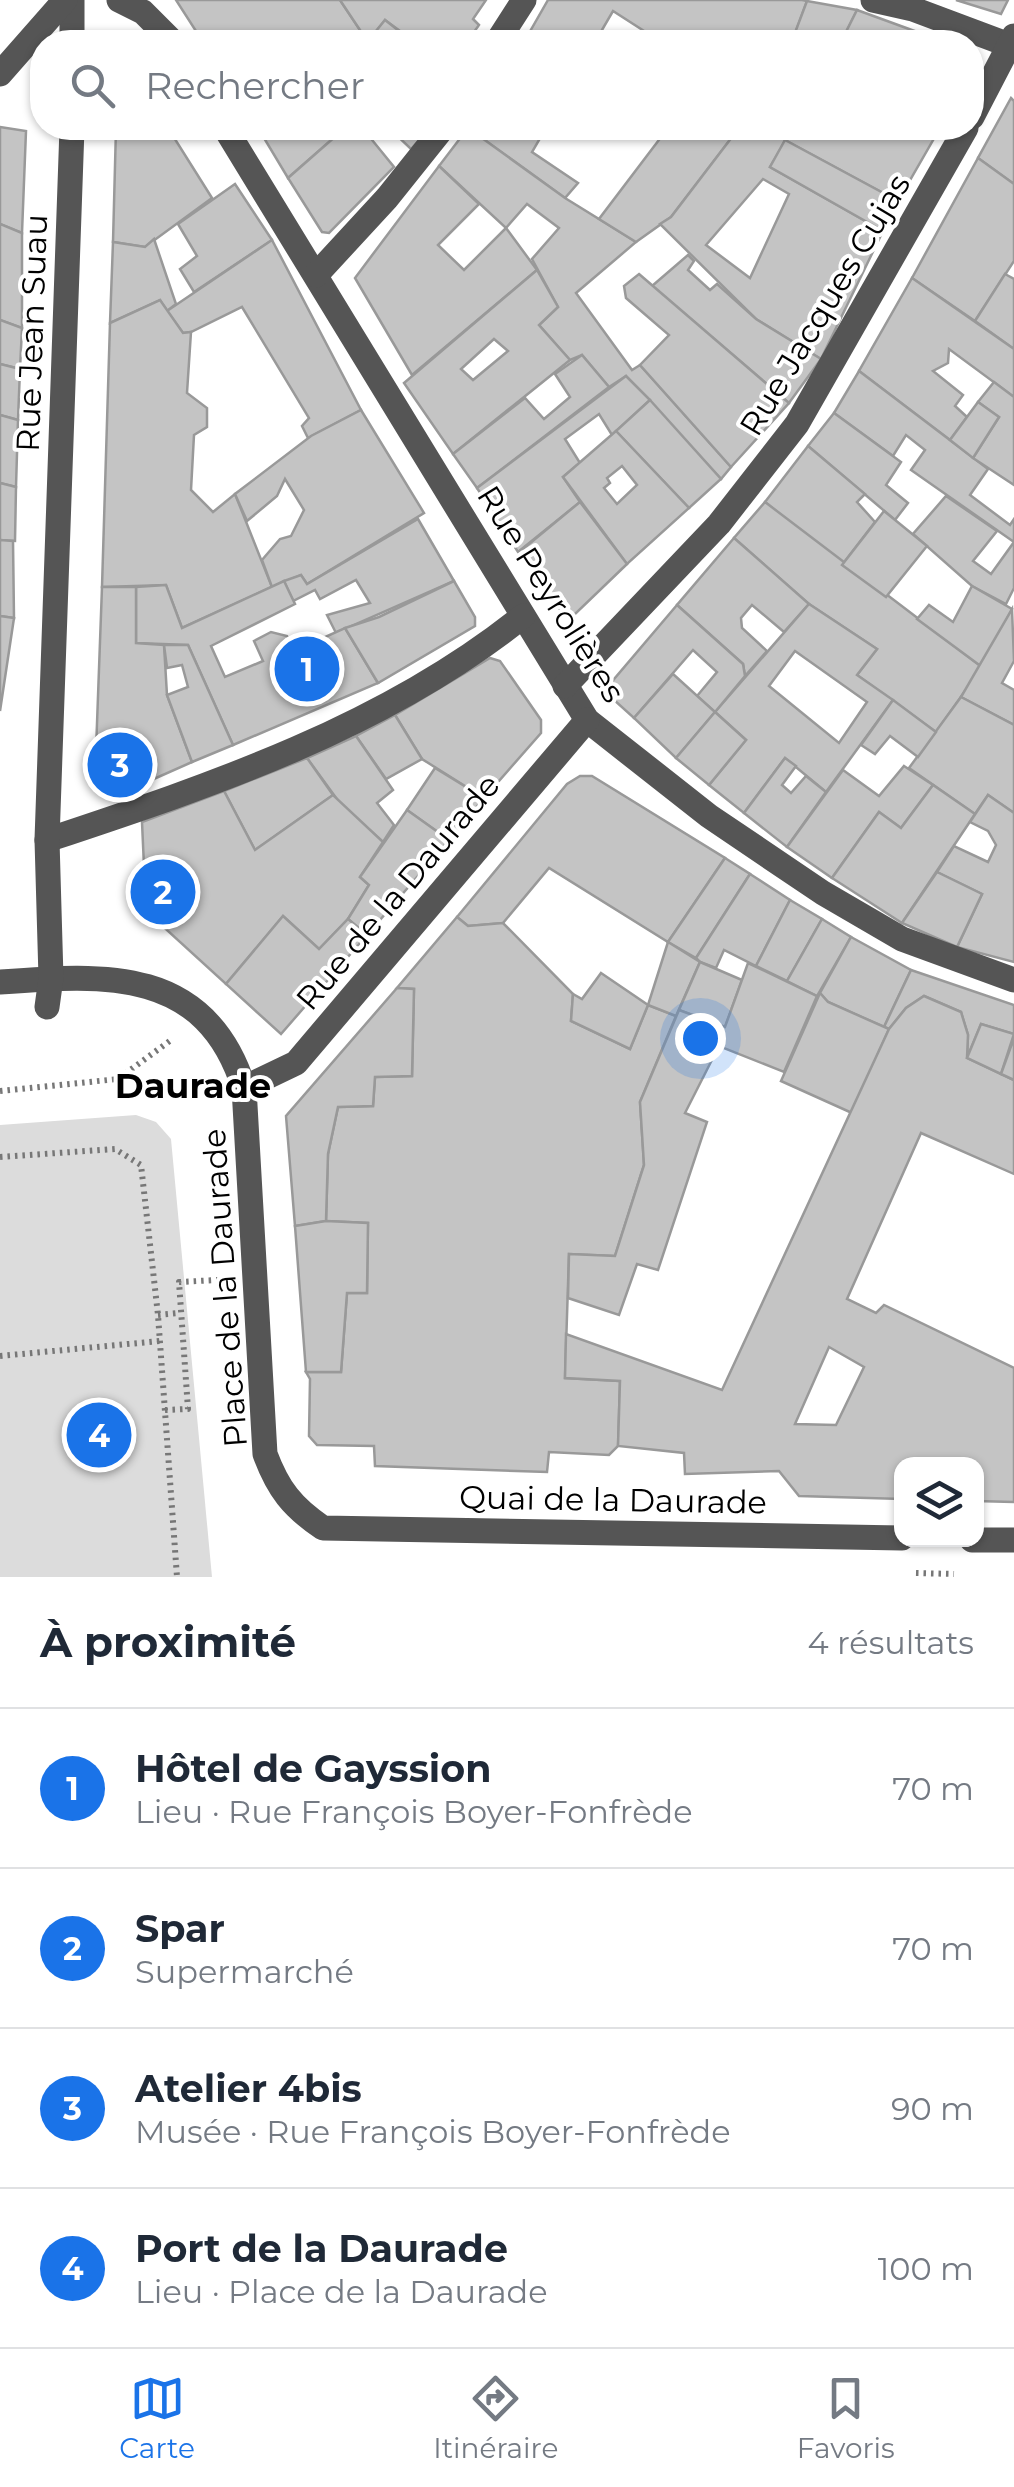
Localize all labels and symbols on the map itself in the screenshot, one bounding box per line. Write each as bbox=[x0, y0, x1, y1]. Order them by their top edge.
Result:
street label: Rue Jacques Cujas bbox=[731, 167, 918, 443]
street label: Rue Jean Suau bbox=[8, 214, 55, 452]
street label: Rue Peyrolières bbox=[469, 478, 634, 709]
pin: 1 bbox=[274, 632, 340, 706]
pin: 3 bbox=[88, 728, 152, 802]
street label: Rue de la Daurade bbox=[288, 766, 508, 1018]
pin: 2 bbox=[130, 854, 196, 930]
your location bbox=[675, 1013, 726, 1064]
district label: Daurade bbox=[115, 1064, 271, 1107]
street label: Place de la Daurade bbox=[194, 1127, 255, 1449]
pin: 4 bbox=[66, 1398, 132, 1472]
street label: Quai de la Daurade bbox=[459, 1477, 767, 1522]

